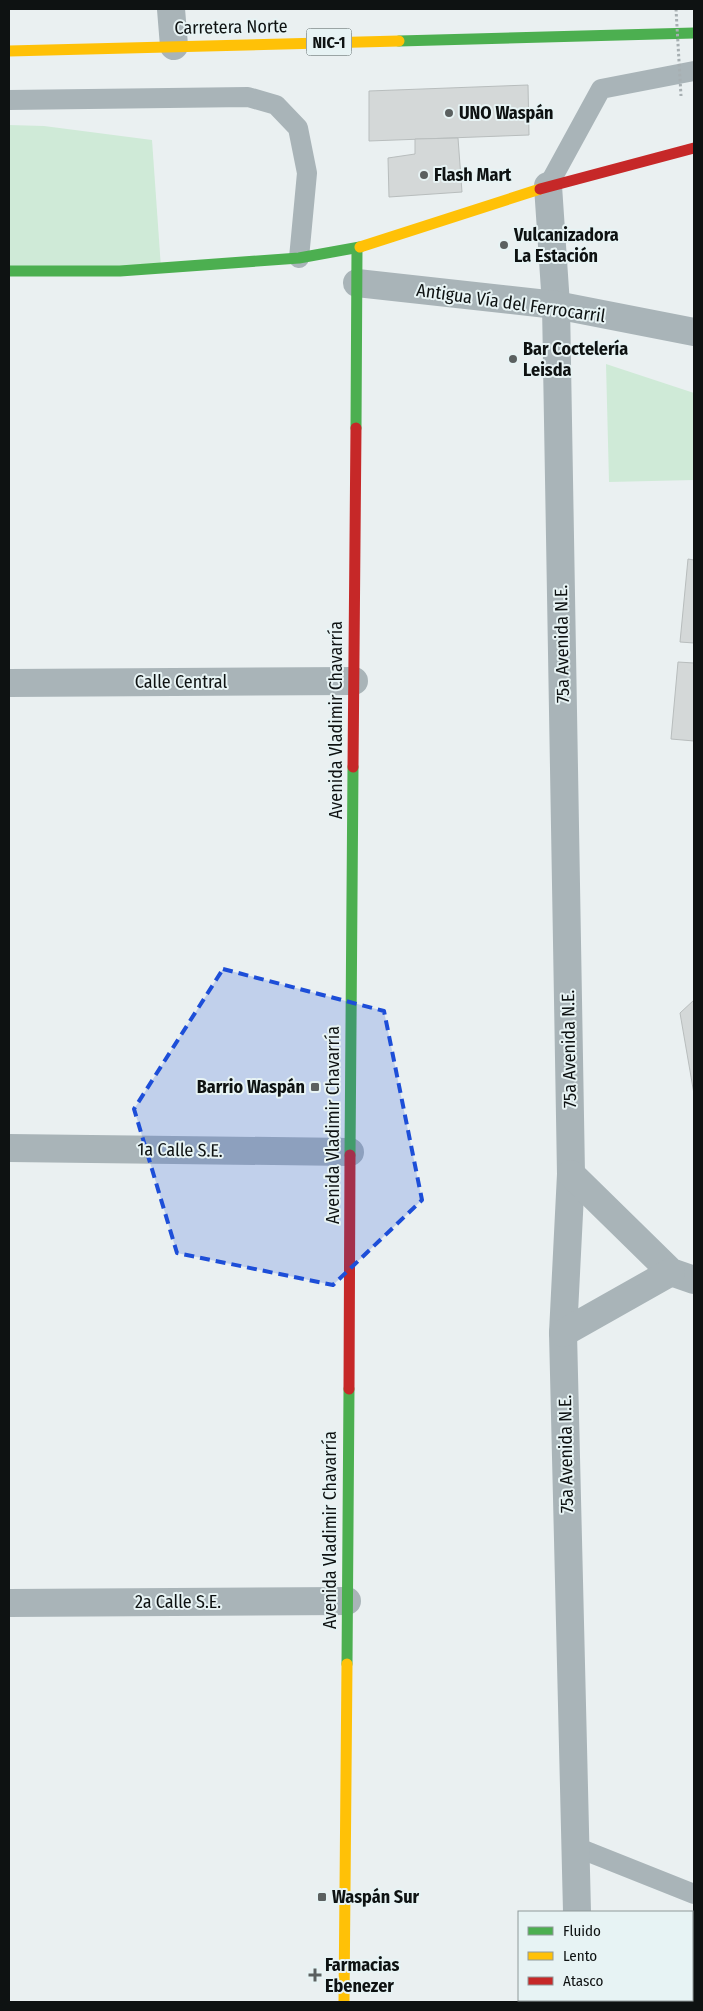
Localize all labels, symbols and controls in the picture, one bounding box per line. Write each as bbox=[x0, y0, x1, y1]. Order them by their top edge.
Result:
street label: Carretera Norte bbox=[174, 15, 288, 39]
road number: NIC-1 bbox=[306, 28, 352, 56]
place label: UNO Waspán bbox=[459, 102, 554, 124]
marker: UNO Waspán bbox=[443, 107, 455, 119]
place label: Flash Mart bbox=[434, 164, 512, 186]
marker: Flash Mart bbox=[418, 169, 430, 181]
place label: Vulcanizadora La Estación bbox=[513, 224, 619, 267]
marker: Vulcanizadora La Estación bbox=[498, 239, 510, 251]
street label: Antigua Vía del Ferrocarril bbox=[415, 279, 607, 327]
place label: Bar Coctelería Leisda bbox=[523, 338, 628, 381]
marker: Bar Coctelería Leisda bbox=[507, 353, 519, 365]
street label: 75a Avenida N.E. bbox=[550, 584, 574, 703]
street label: Avenida Vladimir Chavarría bbox=[325, 621, 347, 819]
street label: Calle Central bbox=[135, 671, 227, 693]
street label: 75a Avenida N.E. bbox=[557, 989, 581, 1108]
street label: Avenida Vladimir Chavarría bbox=[322, 1026, 344, 1224]
place label: Barrio Waspán bbox=[197, 1076, 305, 1098]
marker: Barrio Waspán bbox=[309, 1081, 321, 1093]
street label: 1a Calle S.E. bbox=[137, 1138, 223, 1162]
street label: 75a Avenida N.E. bbox=[554, 1394, 578, 1513]
street label: Avenida Vladimir Chavarría bbox=[319, 1431, 341, 1629]
street label: 2a Calle S.E. bbox=[135, 1591, 221, 1613]
place label: Waspán Sur bbox=[332, 1886, 420, 1908]
marker: Waspán Sur bbox=[316, 1891, 328, 1903]
legend bbox=[518, 1911, 693, 2001]
text: Fluido bbox=[563, 1922, 601, 1940]
text: Lento bbox=[563, 1947, 597, 1965]
place label: Farmacias Ebenezer bbox=[325, 1954, 399, 1997]
marker: Farmacias Ebenezer bbox=[309, 1969, 321, 1981]
text: Atasco bbox=[563, 1972, 603, 1990]

